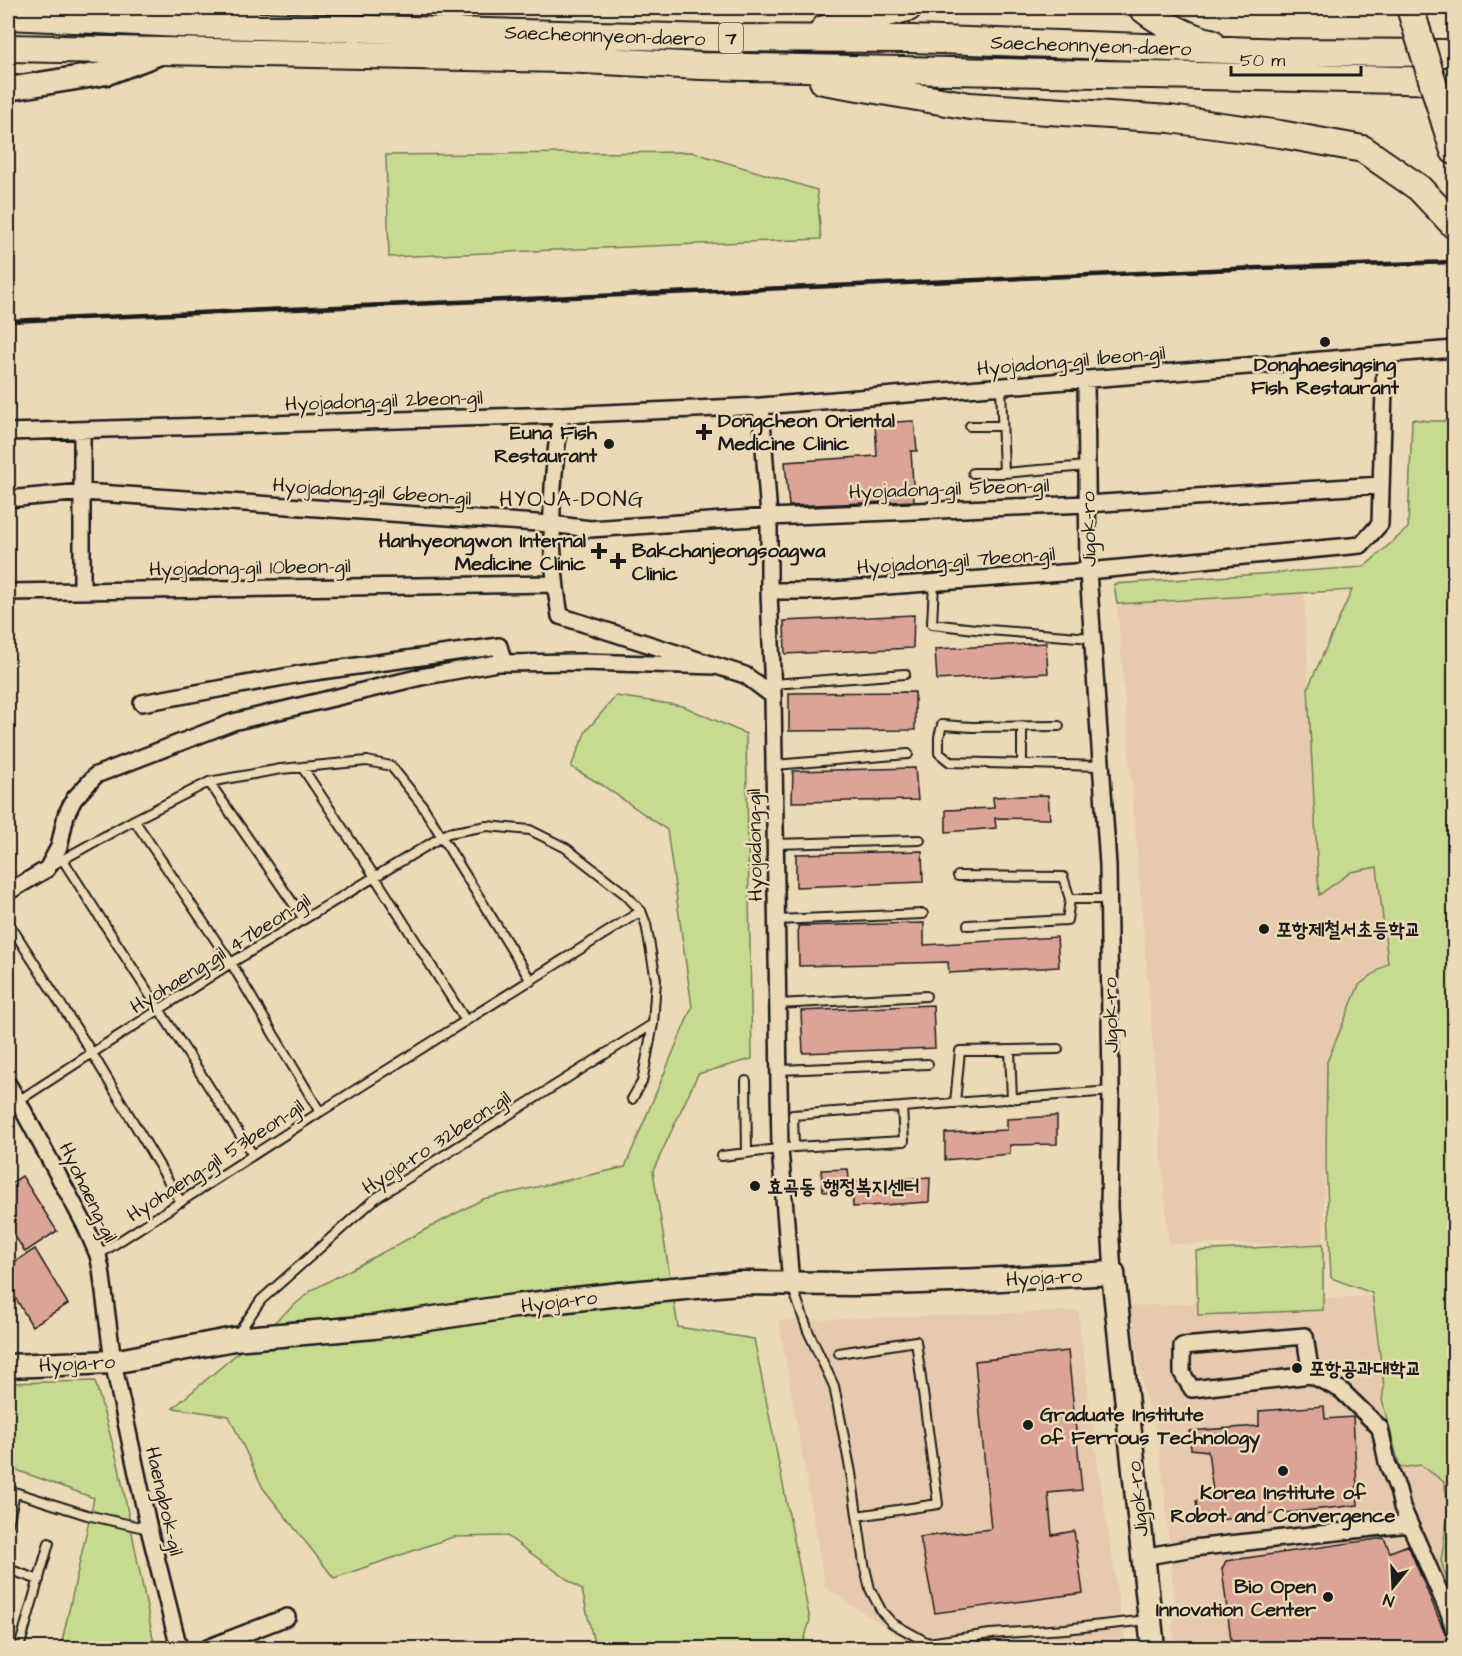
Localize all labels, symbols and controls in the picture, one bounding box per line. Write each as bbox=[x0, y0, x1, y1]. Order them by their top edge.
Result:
street label: Saecheonnyeon-daero bbox=[504, 18, 706, 55]
road number: 7 bbox=[719, 23, 743, 53]
street label: Saecheonnyeon-daero bbox=[990, 28, 1192, 65]
scale bar bbox=[1231, 39, 1362, 77]
text: 50 m bbox=[1240, 48, 1285, 73]
marker: Donghaesingsing Fish Restaurant bbox=[1318, 335, 1332, 349]
street label: Hyojadong-gil 1beon-gil bbox=[976, 339, 1167, 384]
place label: Donghaesingsing Fish Restaurant bbox=[1251, 351, 1400, 402]
street label: Hyojadong-gil 2beon-gil bbox=[285, 384, 484, 419]
place label: Dongcheon Oriental Medicine Clinic bbox=[718, 407, 895, 458]
place label: Euna Fish Restaurant bbox=[494, 419, 598, 470]
marker: Dongcheon Oriental Medicine Clinic bbox=[695, 423, 713, 441]
marker: Euna Fish Restaurant bbox=[602, 437, 616, 451]
street label: Hyojadong-gil 6beon-gil bbox=[272, 471, 472, 514]
street label: Hyojadong-gil 5beon-gil bbox=[848, 472, 1050, 507]
district label: HYOJA-DONG bbox=[499, 484, 645, 515]
street label: Jigok-ro bbox=[1074, 491, 1105, 567]
place label: Hanhyeongwon Internal Medicine Clinic bbox=[379, 527, 586, 578]
place label: Bakchanjeongsoagwa Clinic bbox=[632, 537, 826, 588]
street label: Hyojadong-gil 7beon-gil bbox=[856, 540, 1056, 583]
marker: Hanhyeongwon Internal Medicine Clinic bbox=[590, 542, 608, 560]
street label: Hyojadong-gil 10beon-gil bbox=[149, 552, 351, 585]
marker: Bakchanjeongsoagwa Clinic bbox=[609, 552, 627, 570]
street label: Hyojadong-gil bbox=[740, 788, 771, 902]
street label: Hyohaeng-gil 47beon-gil bbox=[125, 887, 317, 1022]
place label: 포항제철서초등학교 bbox=[1276, 916, 1421, 944]
marker: 포항제철서초등학교 bbox=[1257, 922, 1271, 936]
street label: Jigok-ro bbox=[1096, 977, 1127, 1053]
street label: Hyoja-ro 32beon-gil bbox=[357, 1084, 517, 1202]
street label: Hyohaeng-gil 53beon-gil bbox=[121, 1093, 310, 1230]
street label: Hyohaeng-gil bbox=[51, 1138, 124, 1248]
place label: 효곡동 행정복지센터 bbox=[767, 1173, 920, 1201]
marker: 효곡동 행정복지센터 bbox=[748, 1179, 762, 1193]
street label: Hyoja-ro bbox=[1005, 1262, 1083, 1295]
street label: Hyoja-ro bbox=[519, 1283, 599, 1322]
street label: Hyoja-ro bbox=[38, 1348, 116, 1381]
place label: 포항공과대학교 bbox=[1309, 1355, 1422, 1383]
marker: 포항공과대학교 bbox=[1290, 1361, 1304, 1375]
place label: Graduate Institute of Ferrous Technology bbox=[1040, 1401, 1260, 1453]
marker: Graduate Institute of Ferrous Technology bbox=[1021, 1418, 1035, 1432]
street label: Haengbok-gil bbox=[137, 1444, 190, 1559]
street label: Jigok-ro bbox=[1120, 1460, 1157, 1538]
marker: Korea Institute of Robot and Convergence bbox=[1276, 1464, 1290, 1478]
place label: Korea Institute of Robot and Convergence bbox=[1171, 1479, 1396, 1531]
north arrow bbox=[1363, 1557, 1423, 1617]
place label: Bio Open Innovation Center bbox=[1156, 1573, 1317, 1624]
text: N bbox=[1381, 1588, 1397, 1612]
marker: Bio Open Innovation Center bbox=[1321, 1590, 1335, 1604]

